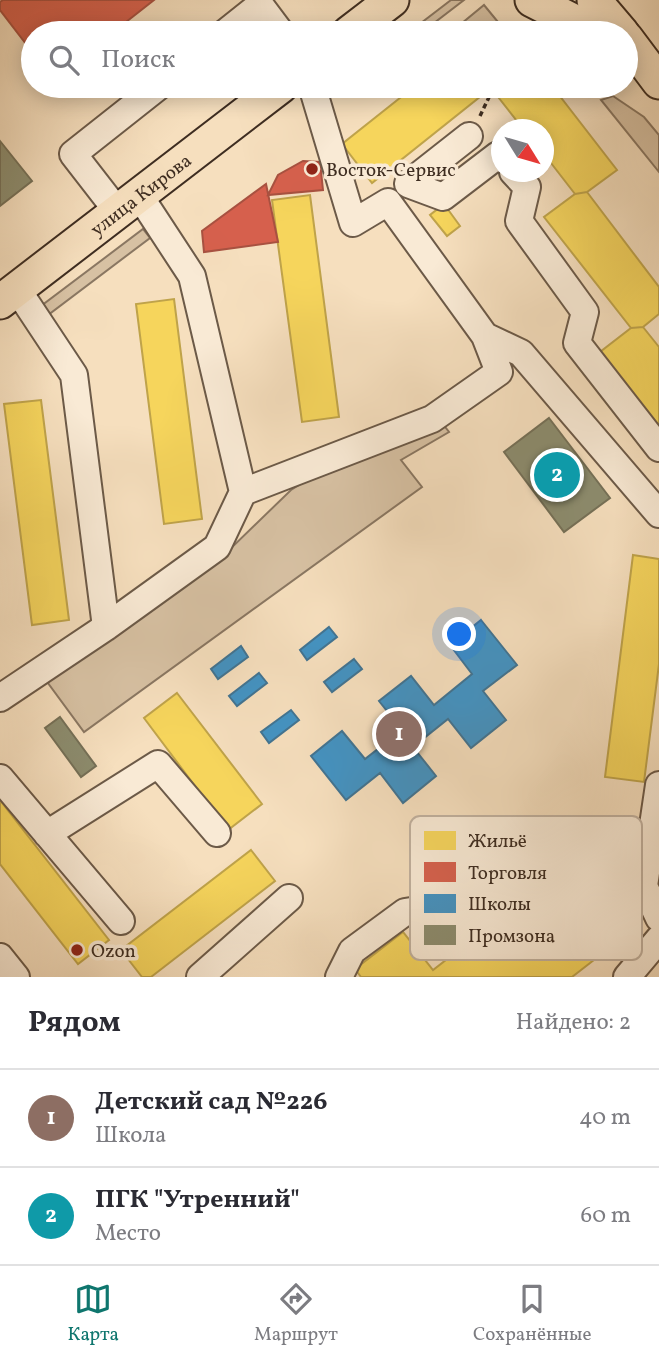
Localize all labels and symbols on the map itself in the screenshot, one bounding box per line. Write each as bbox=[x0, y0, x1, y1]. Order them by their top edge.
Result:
north arrow bbox=[491, 119, 554, 182]
street label: улица Кирова bbox=[86, 148, 198, 243]
place label: Восток-Сервис bbox=[326, 158, 456, 184]
marker: Восток-Сервис bbox=[304, 161, 320, 177]
pin: 2 bbox=[534, 449, 580, 501]
your location bbox=[442, 617, 476, 651]
pin: 1 bbox=[376, 708, 422, 760]
legend bbox=[410, 816, 642, 960]
text: Жильё bbox=[468, 829, 527, 855]
text: Торговля bbox=[468, 861, 547, 887]
text: Школы bbox=[468, 892, 531, 918]
text: Промзона bbox=[468, 924, 555, 950]
place label: Ozon bbox=[91, 939, 136, 965]
marker: Ozon bbox=[69, 942, 85, 958]

